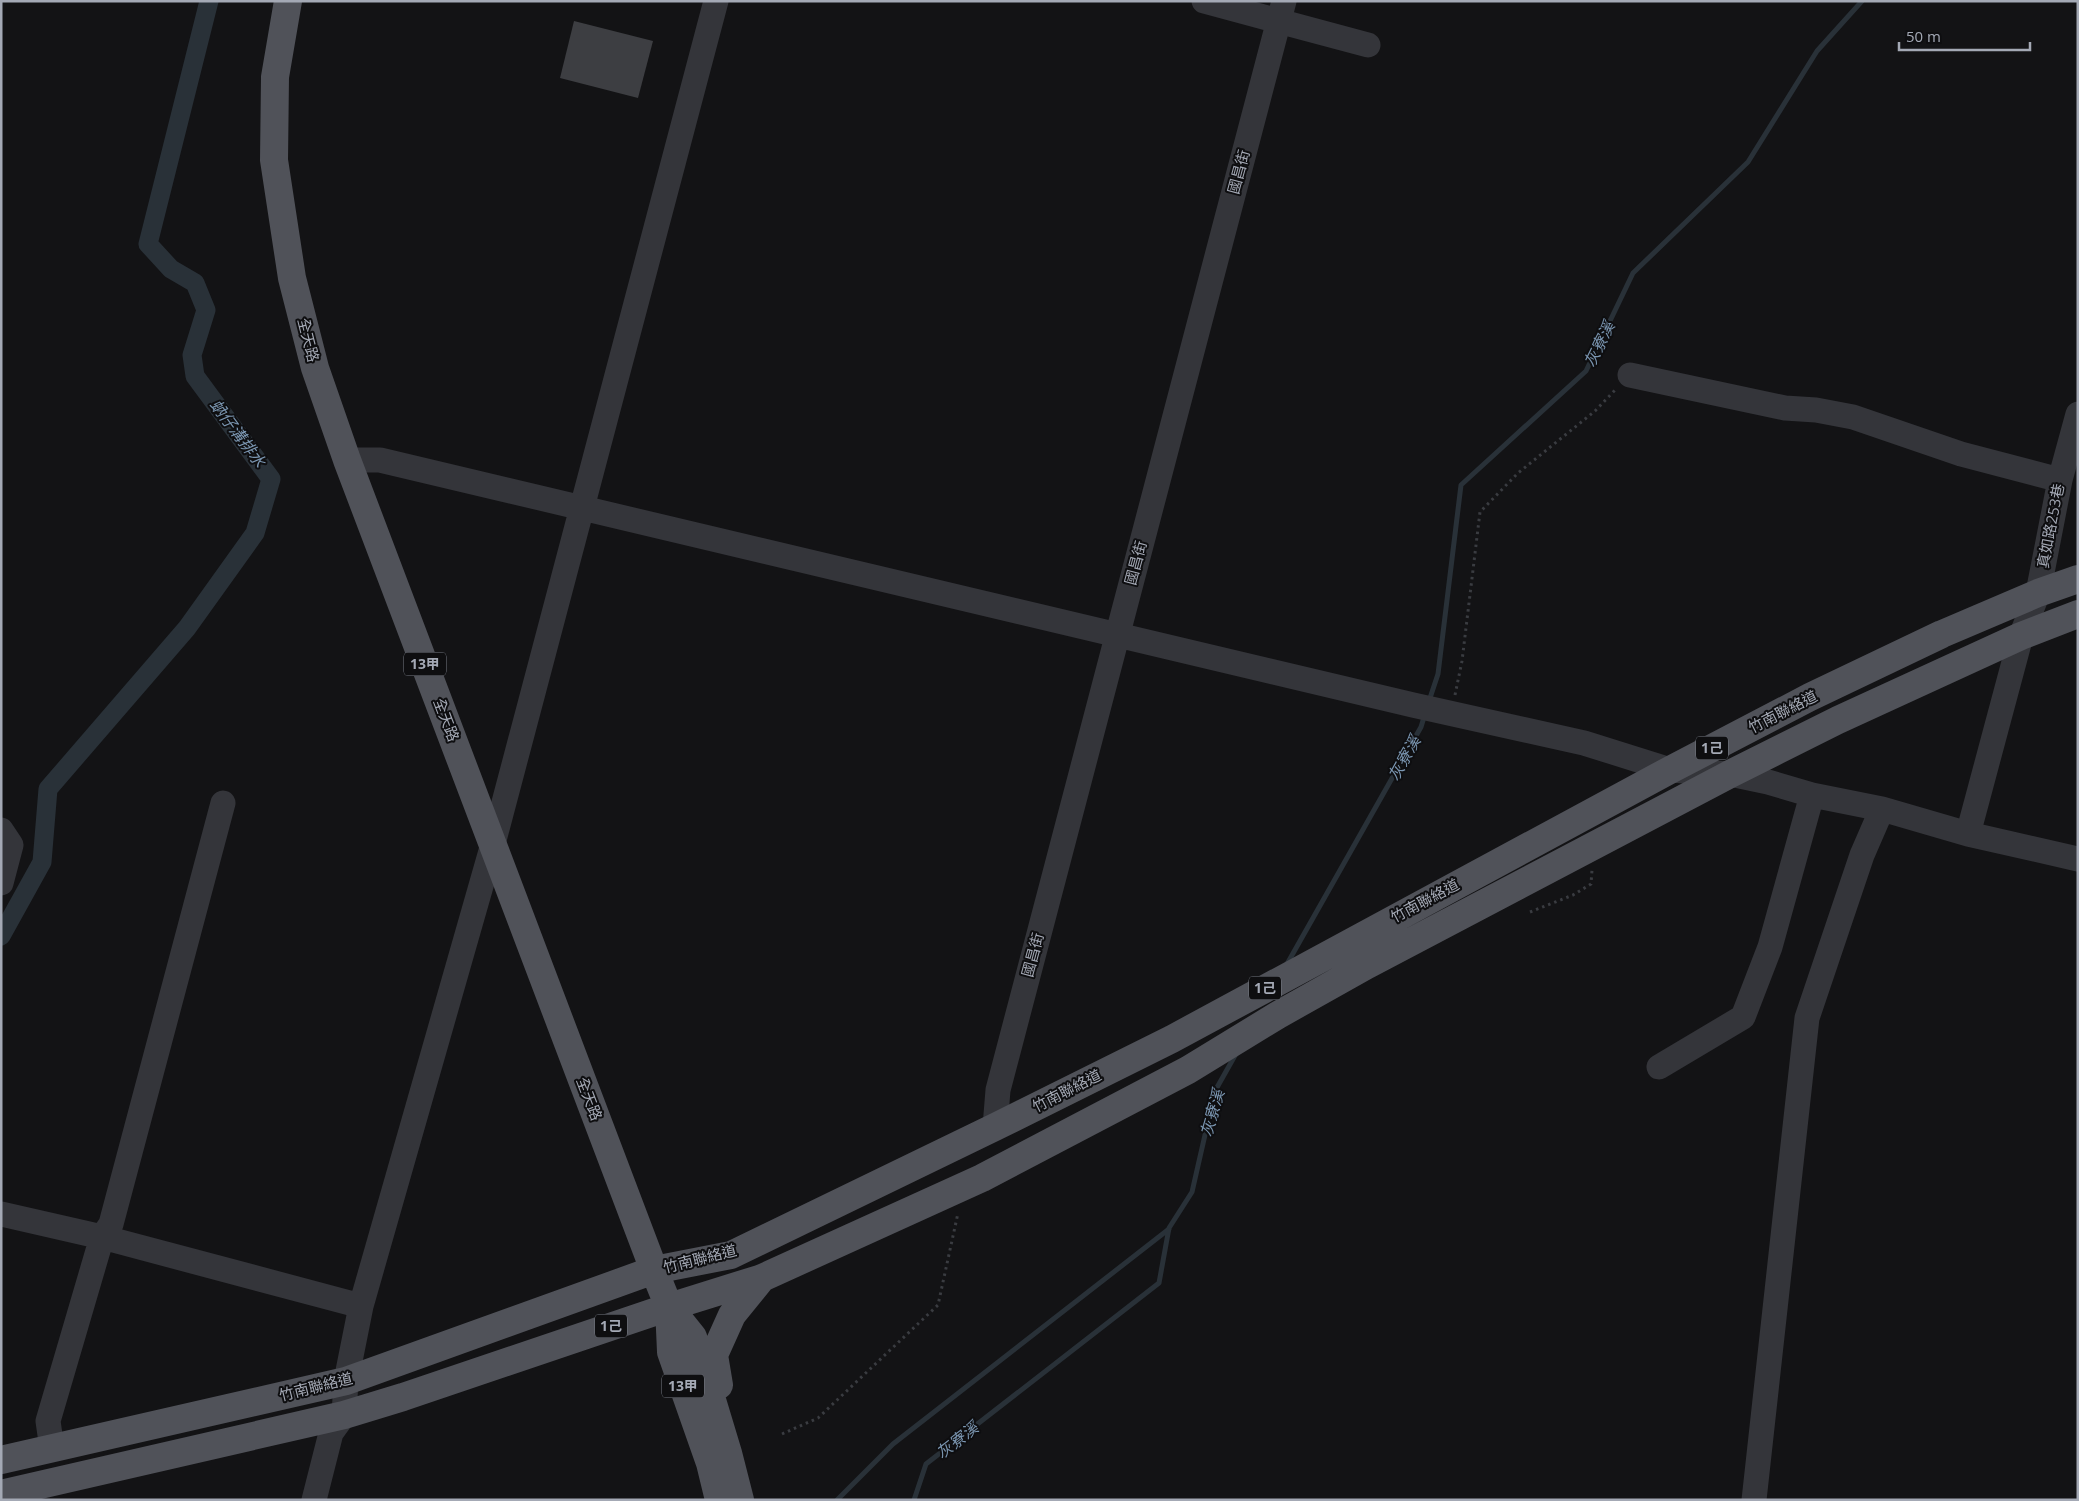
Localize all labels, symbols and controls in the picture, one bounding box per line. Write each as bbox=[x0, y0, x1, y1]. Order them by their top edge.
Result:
scale bar bbox=[1899, 20, 2030, 52]
text: 50 m bbox=[1906, 26, 1941, 46]
street label: 國昌街 bbox=[1223, 147, 1254, 196]
street label: 全天路 bbox=[294, 315, 324, 364]
water label: 灰寮溪 bbox=[1579, 316, 1620, 370]
water label: 蚋仔溝排水 bbox=[205, 394, 271, 472]
street label: 真如路253巷 bbox=[2032, 482, 2068, 570]
street label: 國昌街 bbox=[1120, 538, 1151, 587]
road number: 13甲 bbox=[404, 652, 446, 676]
street label: 竹南聯絡道 bbox=[1745, 685, 1821, 737]
street label: 全天路 bbox=[430, 695, 464, 744]
water label: 灰寮溪 bbox=[1383, 730, 1426, 784]
road number: 1己 bbox=[1696, 736, 1728, 760]
street label: 竹南聯絡道 bbox=[1387, 874, 1462, 927]
street label: 國昌街 bbox=[1017, 930, 1048, 979]
road number: 1己 bbox=[1249, 976, 1281, 1000]
street label: 竹南聯絡道 bbox=[1029, 1064, 1105, 1116]
street label: 全天路 bbox=[573, 1074, 607, 1123]
water label: 灰寮溪 bbox=[1195, 1085, 1230, 1139]
street label: 竹南聯絡道 bbox=[661, 1239, 739, 1277]
road number: 1己 bbox=[595, 1314, 627, 1338]
street label: 竹南聯絡道 bbox=[277, 1367, 355, 1405]
road number: 13甲 bbox=[662, 1374, 704, 1398]
water label: 灰寮溪 bbox=[931, 1415, 984, 1463]

